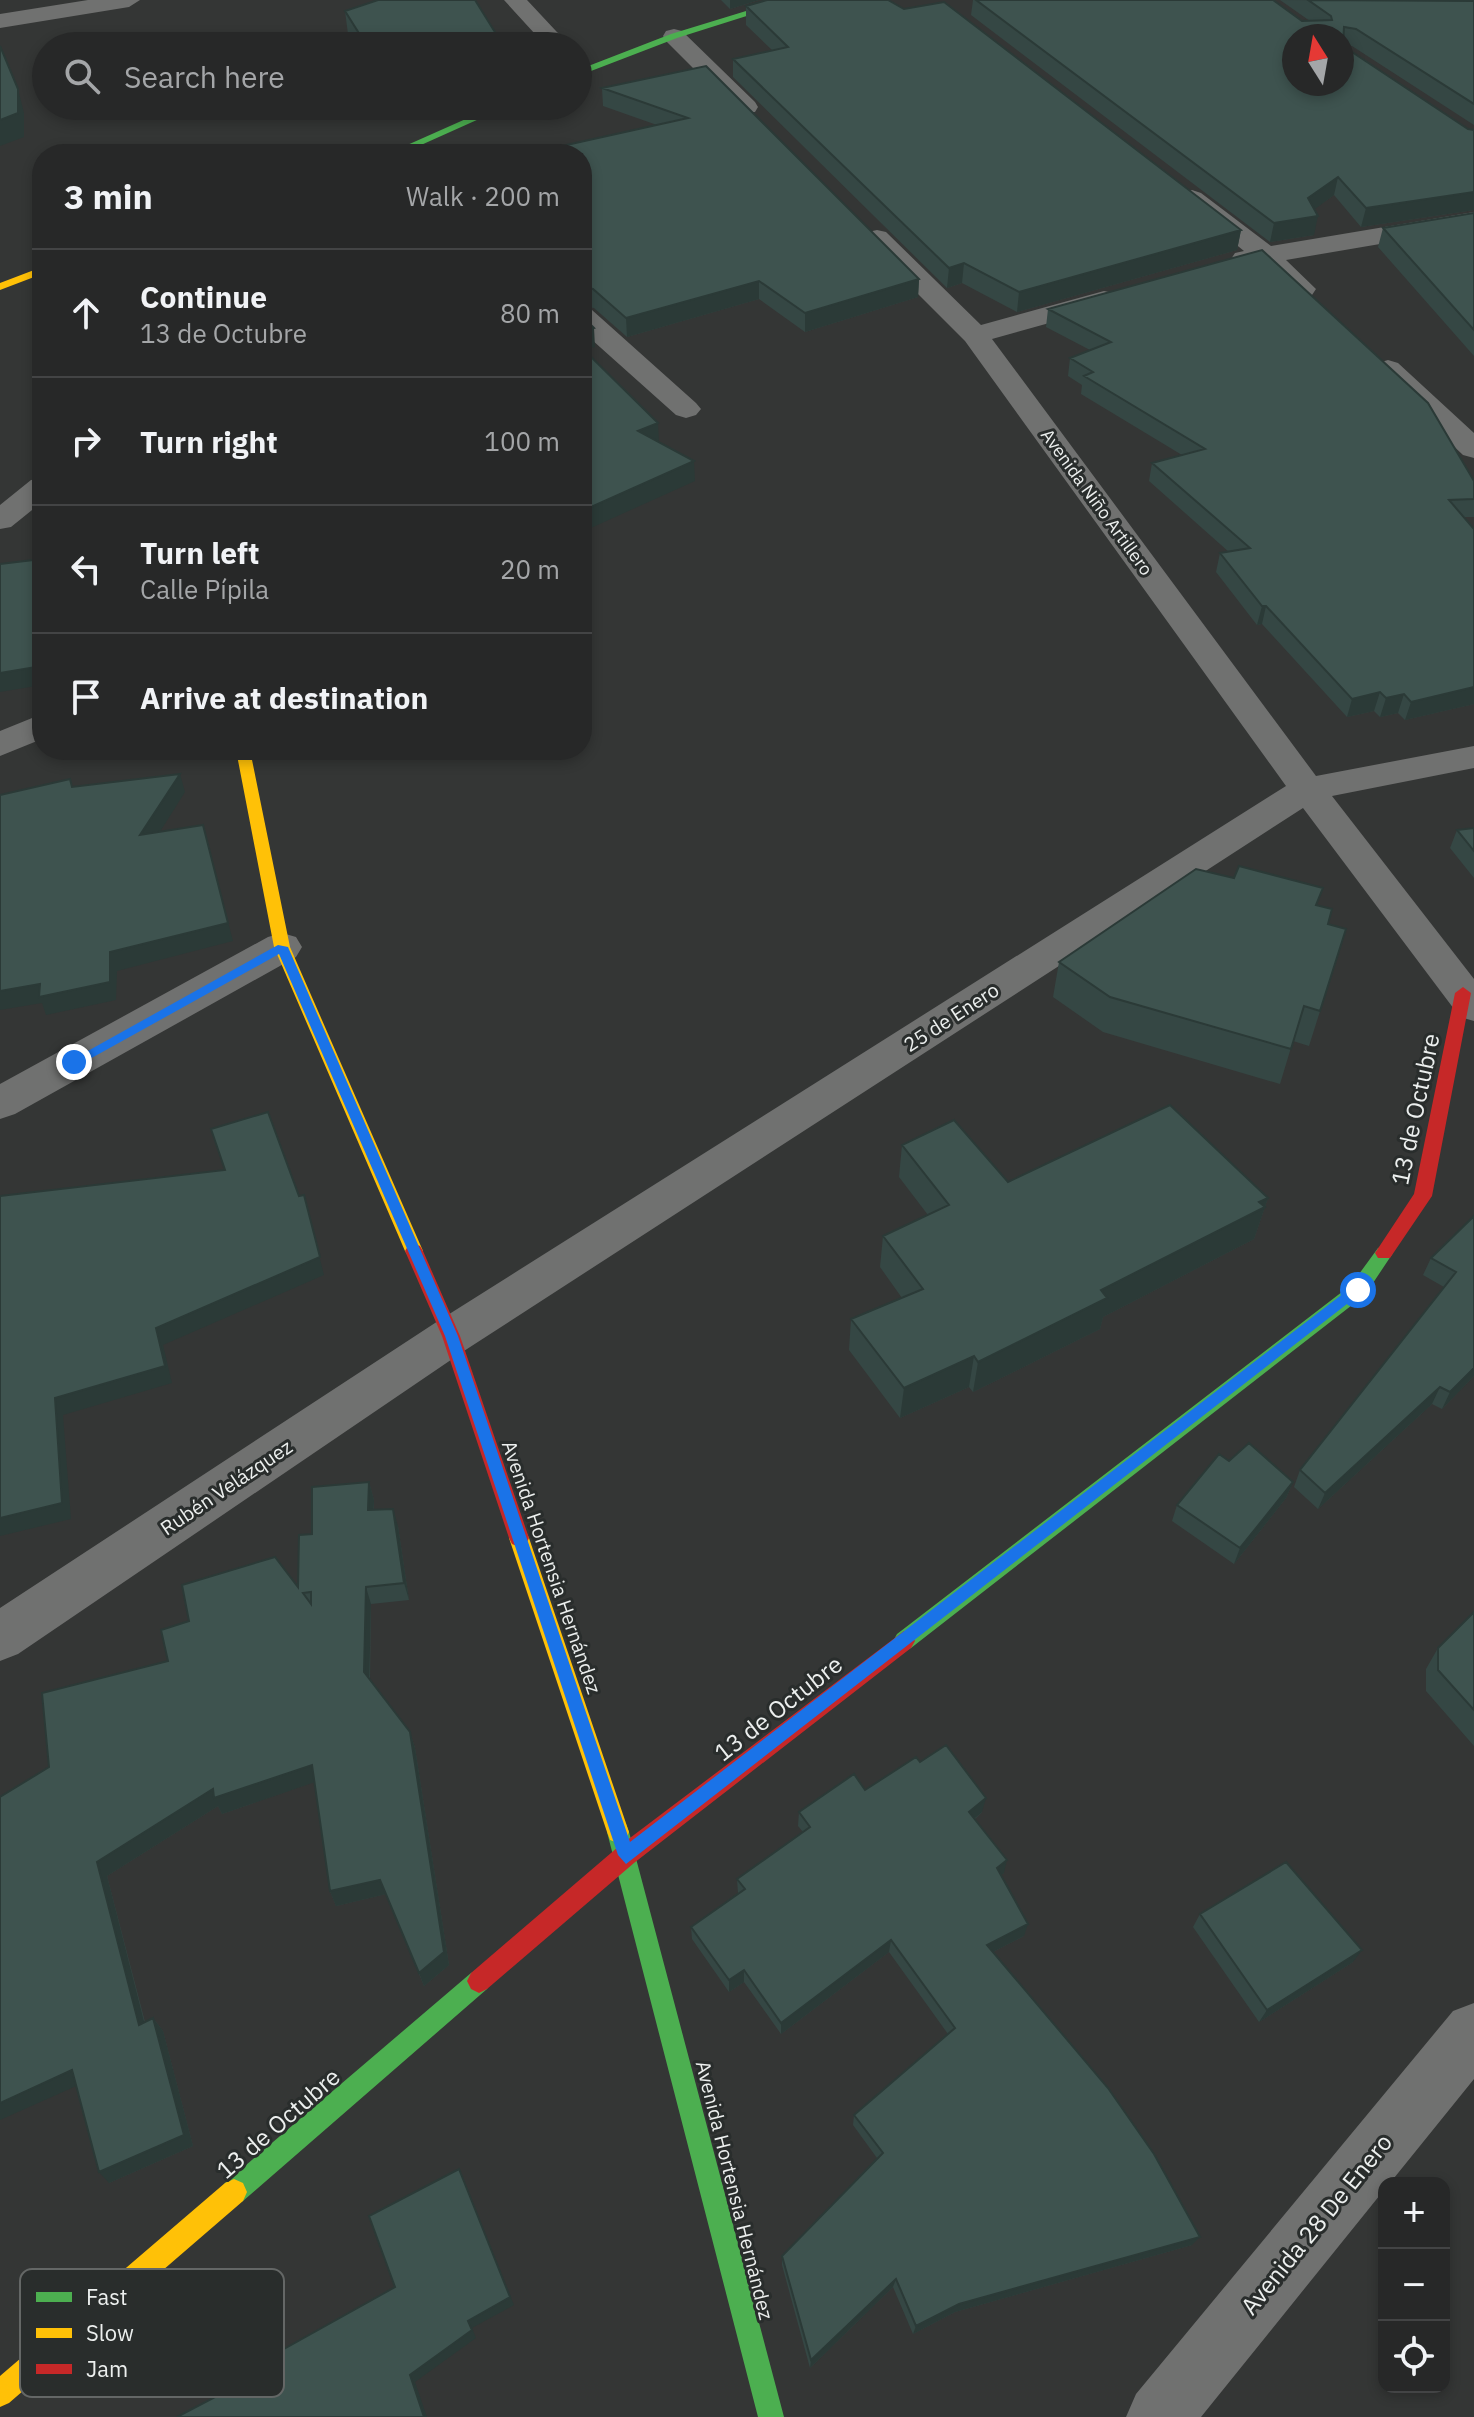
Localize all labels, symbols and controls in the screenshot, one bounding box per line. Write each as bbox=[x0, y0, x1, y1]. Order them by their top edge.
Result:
north arrow bbox=[1282, 24, 1354, 96]
search box bbox=[32, 32, 592, 120]
icon: search bbox=[60, 54, 104, 98]
text: Search here bbox=[124, 57, 285, 96]
text: 3 min bbox=[64, 174, 153, 218]
text: Walk · 200 m bbox=[406, 179, 560, 213]
text: Continue bbox=[140, 277, 267, 316]
icon: ahead bbox=[64, 291, 108, 335]
text: 80 m bbox=[500, 296, 560, 330]
text: 13 de Octubre bbox=[140, 316, 307, 350]
icon: right bbox=[64, 419, 108, 463]
text: Turn right bbox=[140, 422, 278, 461]
text: 100 m bbox=[484, 424, 560, 458]
street label: Avenida Niño Artillero bbox=[1036, 424, 1158, 580]
text: Turn left bbox=[140, 533, 259, 572]
icon: left bbox=[64, 547, 108, 591]
text: 20 m bbox=[500, 552, 560, 586]
text: Calle Pípila bbox=[140, 572, 269, 606]
icon: arrive bbox=[64, 675, 108, 719]
text: Arrive at destination bbox=[140, 678, 428, 717]
street label: 25 de Enero bbox=[898, 976, 1004, 1058]
street label: 13 de Octubre bbox=[1383, 1030, 1447, 1188]
route end bbox=[56, 1044, 92, 1080]
route start bbox=[1340, 1272, 1376, 1308]
street label: Rubén Velázquez bbox=[155, 1433, 297, 1541]
street label: Avenida Hortensia Hernández bbox=[496, 1437, 608, 1697]
street label: 13 de Octubre bbox=[707, 1648, 849, 1768]
street label: Avenida Hortensia Hernández bbox=[690, 2058, 780, 2322]
street label: 13 de Octubre bbox=[209, 2060, 347, 2186]
street label: Avenida 28 De Enero bbox=[1233, 2127, 1399, 2321]
map controls bbox=[1378, 2177, 1450, 2393]
button: + bbox=[1378, 2177, 1450, 2249]
button: − bbox=[1378, 2249, 1450, 2321]
legend bbox=[20, 2269, 284, 2397]
text: Fast bbox=[86, 2282, 127, 2311]
text: Slow bbox=[86, 2318, 134, 2347]
button: locate bbox=[1378, 2321, 1450, 2393]
text: Jam bbox=[86, 2354, 128, 2383]

